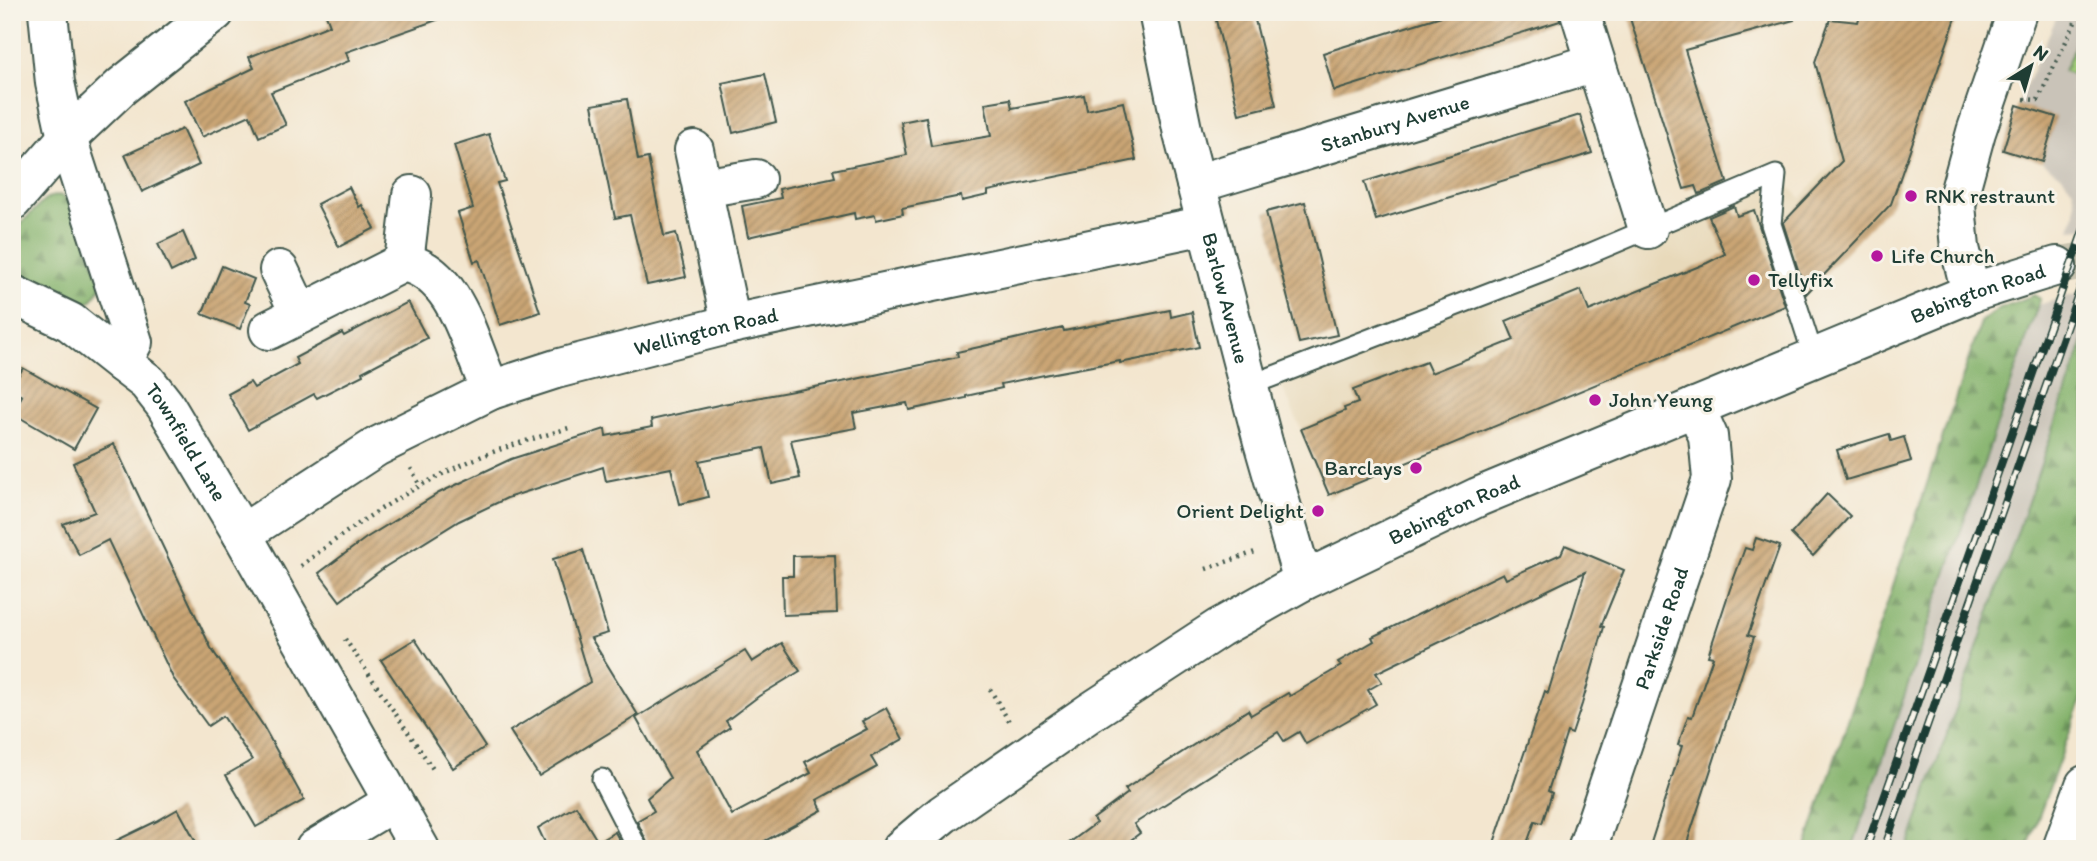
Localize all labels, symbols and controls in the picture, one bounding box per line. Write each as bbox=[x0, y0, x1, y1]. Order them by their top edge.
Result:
north arrow bbox=[1996, 32, 2066, 102]
text: N bbox=[2029, 40, 2053, 66]
street label: Stanbury Avenue bbox=[1318, 89, 1472, 157]
place label: RNK restraunt bbox=[1925, 183, 2055, 208]
marker: RNK restraunt bbox=[1903, 188, 1919, 204]
street label: Barlow Avenue bbox=[1197, 230, 1255, 366]
place label: Life Church bbox=[1891, 243, 1995, 268]
marker: Life Church bbox=[1869, 248, 1885, 264]
street label: Bebington Road bbox=[1907, 257, 2049, 329]
place label: Tellyfix bbox=[1768, 267, 1834, 292]
marker: Tellyfix bbox=[1746, 272, 1762, 288]
street label: Wellington Road bbox=[631, 301, 781, 361]
street label: Townfield Lane bbox=[140, 378, 232, 505]
place label: John Yeung bbox=[1609, 387, 1713, 412]
marker: John Yeung bbox=[1587, 392, 1603, 408]
place label: Barclays bbox=[1324, 455, 1402, 480]
marker: Barclays bbox=[1408, 460, 1424, 476]
street label: Bebington Road bbox=[1384, 468, 1524, 550]
place label: Orient Delight bbox=[1176, 498, 1304, 523]
marker: Orient Delight bbox=[1310, 503, 1326, 519]
street label: Parkside Road bbox=[1629, 564, 1693, 693]

